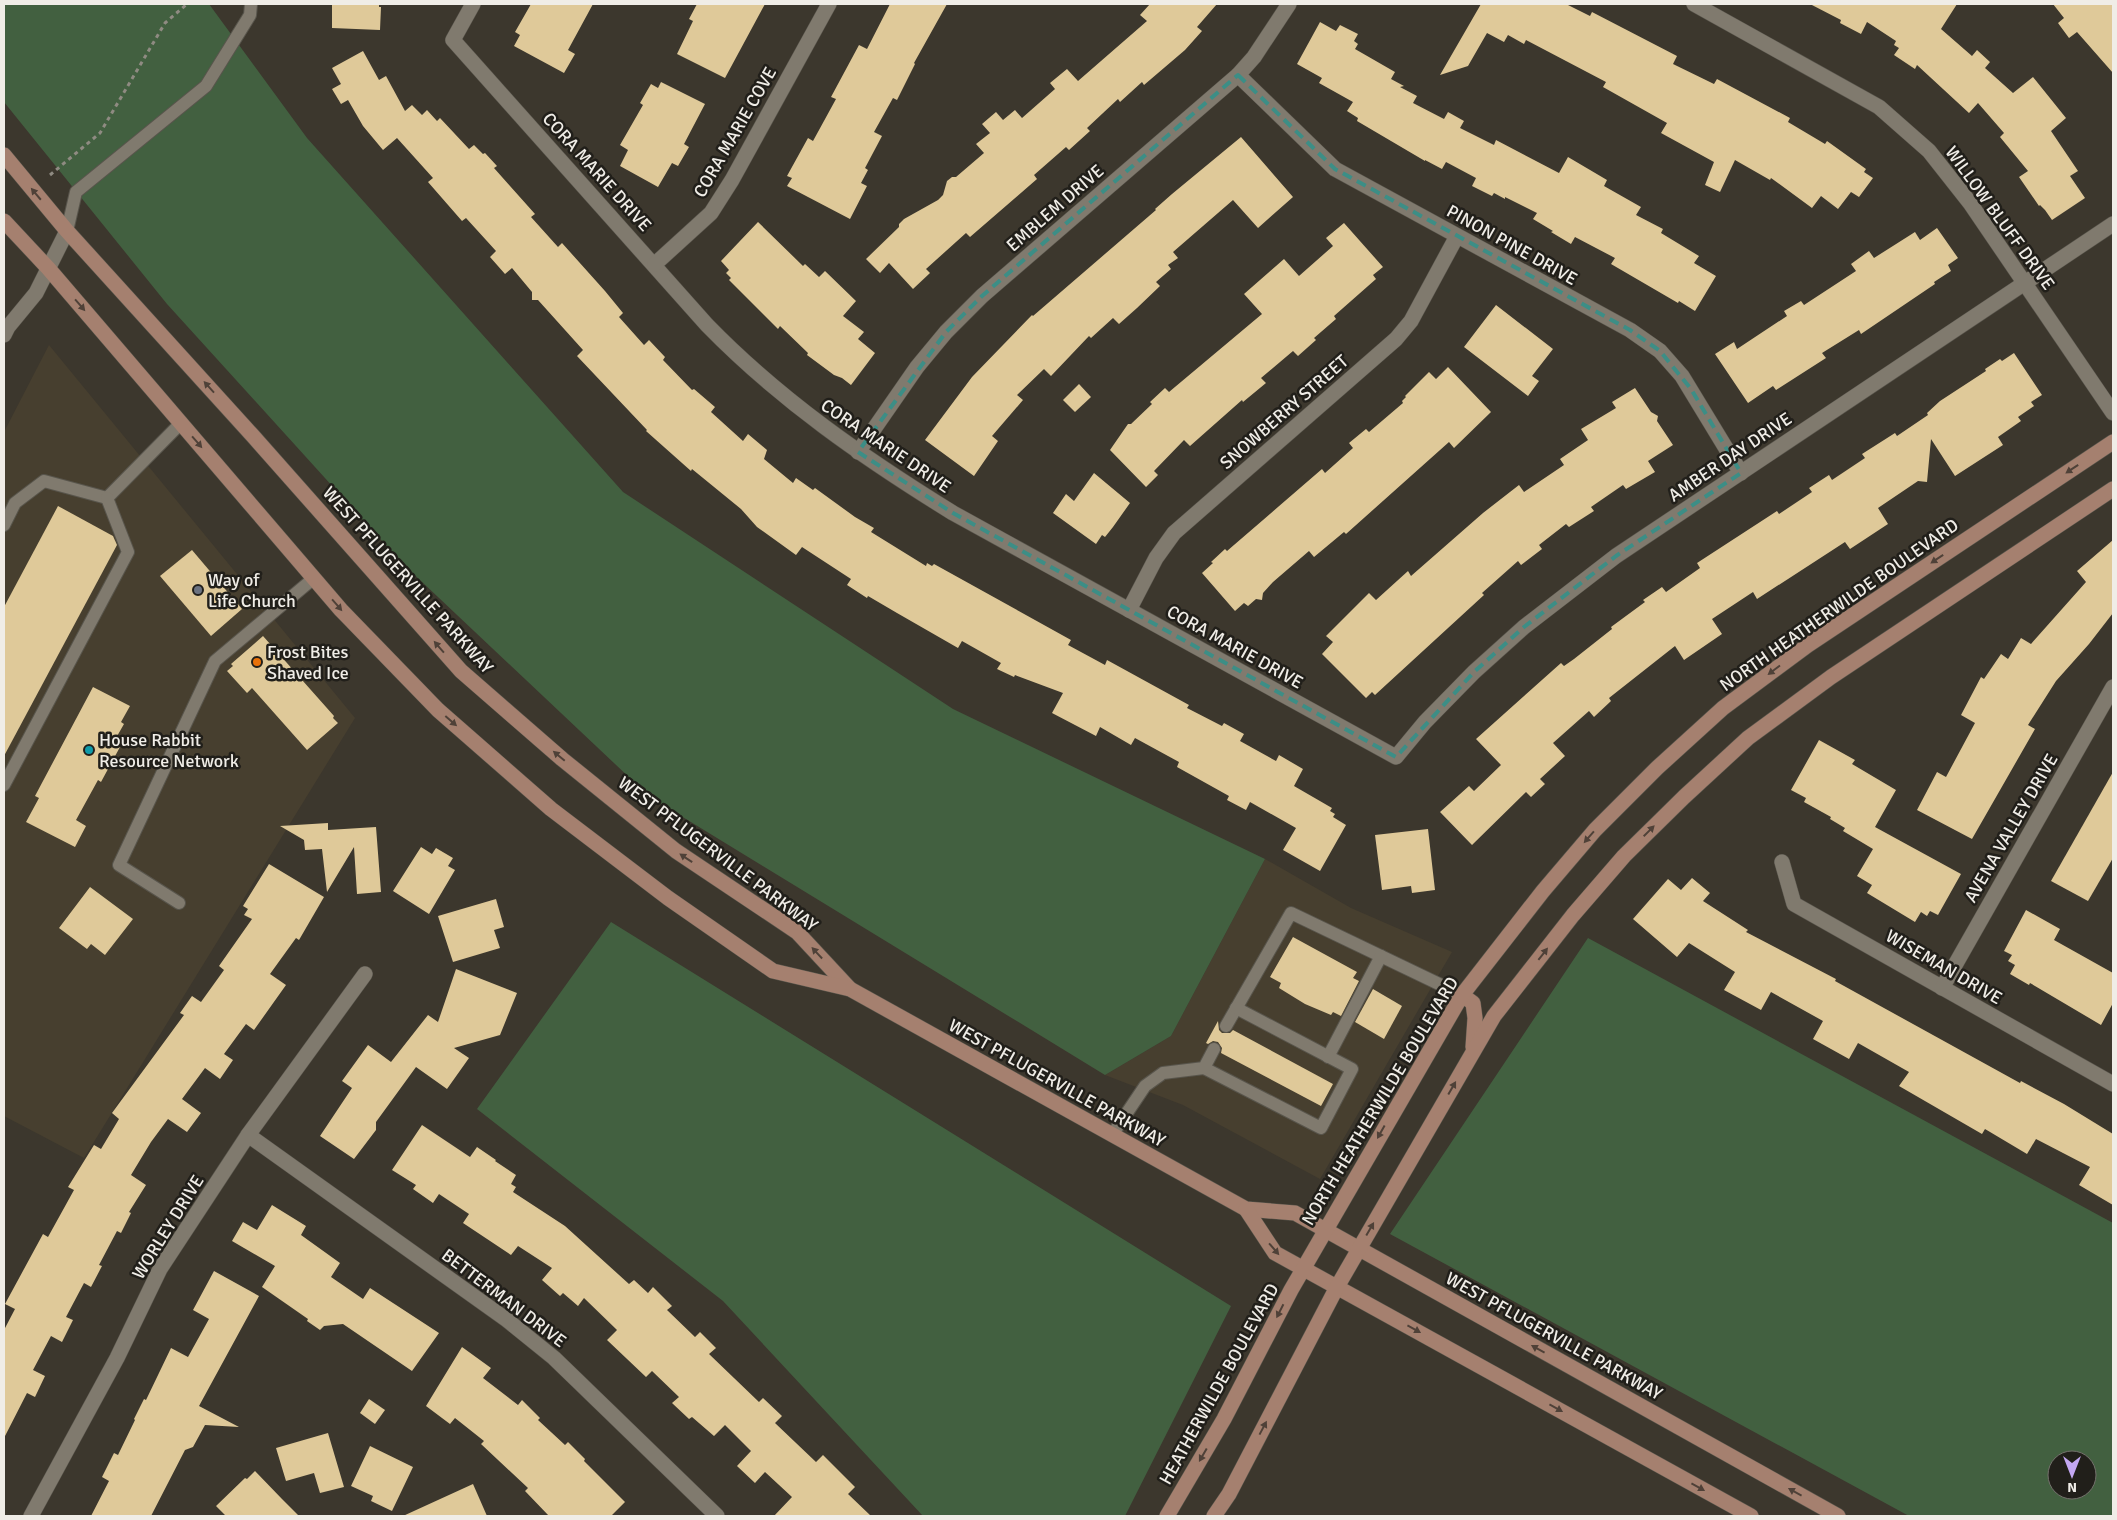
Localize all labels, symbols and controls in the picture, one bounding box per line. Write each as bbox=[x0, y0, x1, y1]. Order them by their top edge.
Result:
street label: CORA MARIE COVE bbox=[689, 63, 781, 201]
street label: CORA MARIE DRIVE bbox=[538, 108, 656, 236]
street label: WILLOW BLUFF DRIVE bbox=[1940, 142, 2060, 294]
street label: EMBLEM DRIVE bbox=[1002, 160, 1108, 256]
one-way arrow bbox=[31, 187, 42, 200]
street label: PINON PINE DRIVE bbox=[1443, 200, 1581, 290]
one-way arrow bbox=[74, 299, 85, 311]
street label: SNOWBERRY STREET bbox=[1215, 350, 1353, 474]
one-way arrow bbox=[203, 380, 214, 393]
street label: CORA MARIE DRIVE bbox=[817, 394, 955, 498]
street label: AMBER DAY DRIVE bbox=[1664, 408, 1796, 506]
one-way arrow bbox=[191, 435, 203, 447]
one-way arrow bbox=[2066, 464, 2079, 474]
street label: WEST PFLUGERVILLE PARKWAY bbox=[318, 482, 498, 678]
street label: NORTH HEATHERWILDE BOULEVARD bbox=[1715, 514, 1963, 696]
one-way arrow bbox=[1930, 554, 1944, 564]
place label: Way of Life Church bbox=[208, 569, 296, 612]
marker: Way of Life Church bbox=[192, 584, 204, 596]
one-way arrow bbox=[331, 598, 343, 610]
street label: CORA MARIE DRIVE bbox=[1163, 600, 1307, 694]
one-way arrow bbox=[434, 640, 445, 653]
place label: Frost Bites Shaved Ice bbox=[267, 641, 349, 684]
marker: Frost Bites Shaved Ice bbox=[251, 656, 263, 668]
one-way arrow bbox=[1767, 665, 1781, 675]
one-way arrow bbox=[444, 715, 456, 727]
place label: House Rabbit Resource Network bbox=[99, 729, 239, 772]
marker: House Rabbit Resource Network bbox=[83, 744, 95, 756]
one-way arrow bbox=[554, 750, 566, 762]
street label: AVENA VALLEY DRIVE bbox=[1959, 750, 2063, 906]
street label: WEST PFLUGERVILLE PARKWAY bbox=[614, 772, 822, 936]
one-way arrow bbox=[1643, 826, 1655, 838]
one-way arrow bbox=[1583, 831, 1594, 844]
one-way arrow bbox=[679, 853, 693, 863]
street label: WISEMAN DRIVE bbox=[1882, 925, 2006, 1009]
one-way arrow bbox=[811, 947, 823, 959]
one-way arrow bbox=[1537, 948, 1548, 961]
street label: NORTH HEATHERWILDE BOULEVARD bbox=[1297, 973, 1463, 1229]
street label: WEST PFLUGERVILLE PARKWAY bbox=[945, 1014, 1169, 1152]
one-way arrow bbox=[1447, 1082, 1456, 1095]
one-way arrow bbox=[1377, 1125, 1385, 1139]
street label: WORLEY DRIVE bbox=[127, 1171, 209, 1283]
one-way arrow bbox=[1366, 1222, 1375, 1236]
one-way arrow bbox=[1268, 1243, 1279, 1255]
street label: BETTERMAN DRIVE bbox=[437, 1244, 571, 1352]
street label: WEST PFLUGERVILLE PARKWAY bbox=[1442, 1267, 1666, 1405]
street label: HEATHERWILDE BOULEVARD bbox=[1154, 1280, 1284, 1488]
one-way arrow bbox=[1276, 1304, 1284, 1319]
one-way arrow bbox=[1407, 1325, 1421, 1333]
one-way arrow bbox=[1531, 1345, 1546, 1353]
one-way arrow bbox=[1549, 1404, 1563, 1412]
one-way arrow bbox=[1259, 1420, 1267, 1435]
one-way arrow bbox=[1199, 1448, 1208, 1461]
north arrow bbox=[2047, 1450, 2097, 1500]
text: N bbox=[2067, 1479, 2077, 1496]
one-way arrow bbox=[1691, 1483, 1706, 1491]
one-way arrow bbox=[1789, 1488, 1802, 1497]

